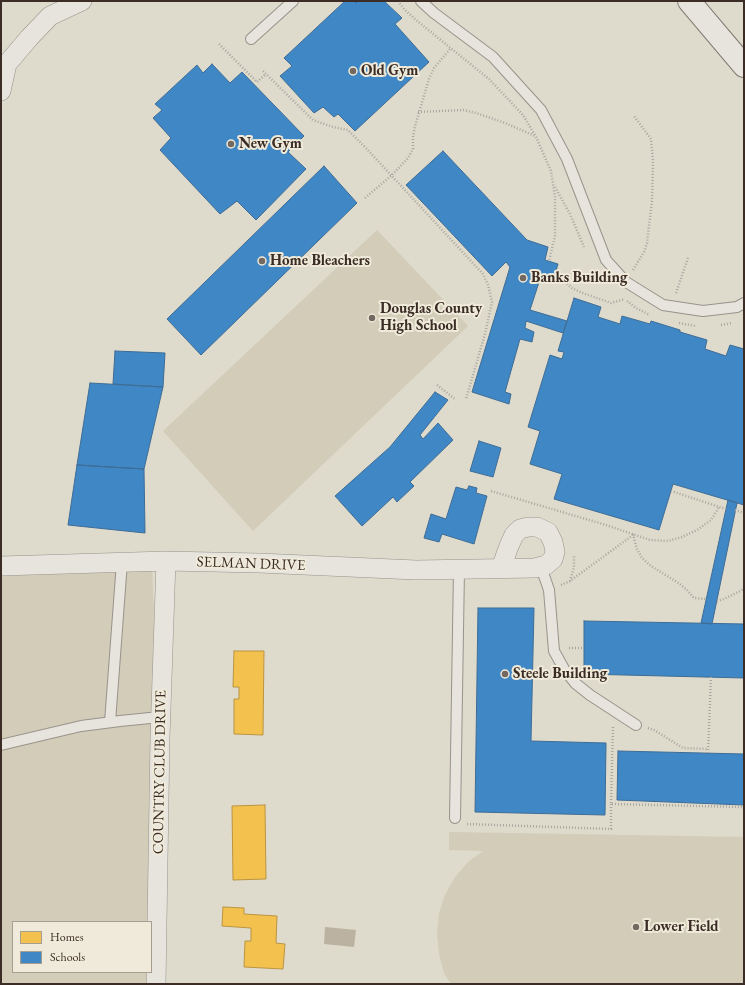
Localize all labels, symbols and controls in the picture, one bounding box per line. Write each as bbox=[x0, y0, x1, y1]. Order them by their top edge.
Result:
place label: Old Gym bbox=[361, 62, 418, 80]
marker: Old Gym bbox=[348, 66, 358, 76]
place label: New Gym bbox=[239, 135, 302, 153]
marker: New Gym bbox=[226, 139, 236, 149]
place label: Home Bleachers bbox=[270, 252, 370, 270]
marker: Home Bleachers bbox=[257, 256, 267, 266]
place label: Banks Building bbox=[531, 269, 627, 287]
marker: Banks Building bbox=[518, 273, 528, 283]
place label: Douglas County High School bbox=[380, 300, 482, 335]
marker: Douglas County High School bbox=[367, 313, 377, 323]
street label: SELMAN DRIVE bbox=[196, 553, 306, 575]
place label: Steele Building bbox=[513, 665, 607, 683]
marker: Steele Building bbox=[500, 669, 510, 679]
street label: COUNTRY CLUB DRIVE bbox=[150, 690, 170, 854]
place label: Lower Field bbox=[644, 918, 719, 936]
legend bbox=[12, 921, 152, 973]
marker: Lower Field bbox=[631, 922, 641, 932]
text: Homes bbox=[50, 929, 84, 945]
text: Schools bbox=[50, 949, 85, 965]

